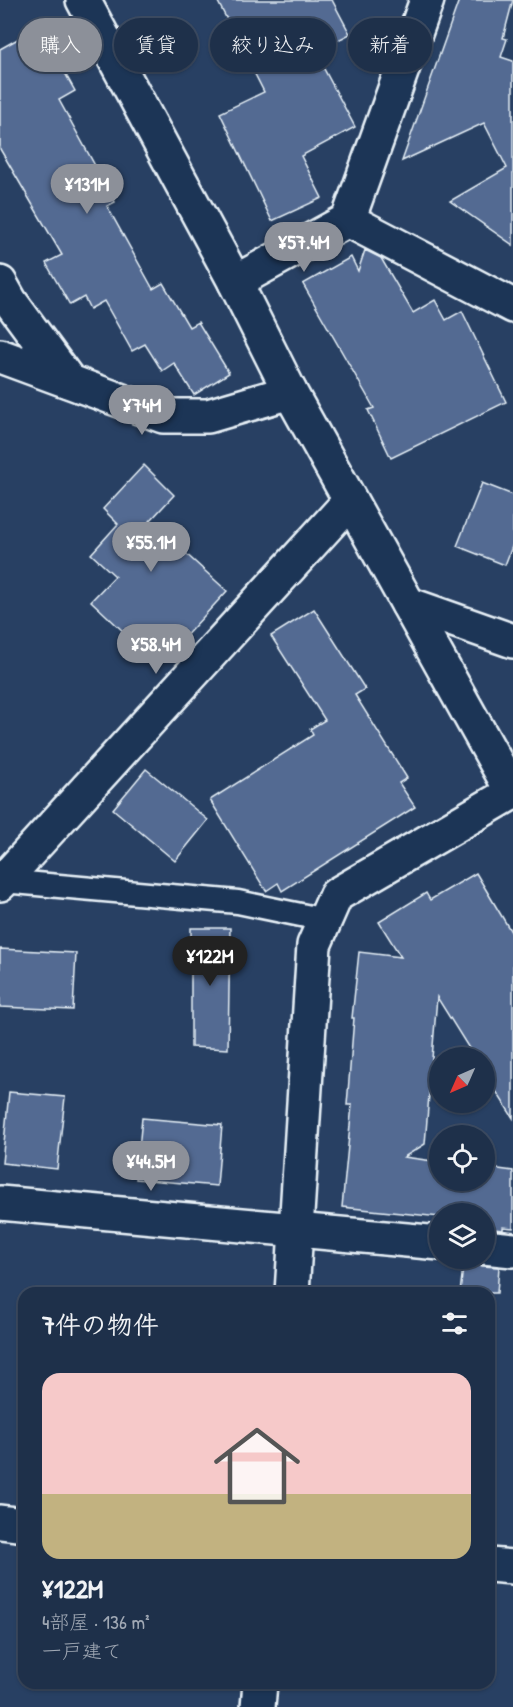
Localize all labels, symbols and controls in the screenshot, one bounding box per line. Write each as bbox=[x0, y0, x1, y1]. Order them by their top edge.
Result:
chip: 購入 bbox=[18, 18, 102, 72]
chip: 賃貸 bbox=[114, 18, 198, 72]
chip: 絞り込み bbox=[210, 18, 336, 72]
chip: 新着 bbox=[348, 18, 432, 72]
pin: ¥131M bbox=[45, 164, 129, 215]
text: ¥131M bbox=[65, 170, 109, 197]
pin: ¥57.4M bbox=[255, 222, 353, 273]
text: ¥57.4M bbox=[278, 228, 330, 255]
pin: ¥74M bbox=[106, 385, 178, 436]
text: ¥74M bbox=[123, 391, 161, 418]
pin: ¥55.1M bbox=[102, 522, 200, 573]
text: ¥55.1M bbox=[126, 528, 176, 555]
pin: ¥58.4M bbox=[107, 624, 205, 675]
text: ¥58.4M bbox=[131, 630, 181, 657]
pin: ¥122M bbox=[168, 936, 252, 987]
text: ¥122M bbox=[186, 942, 234, 969]
north arrow bbox=[429, 1047, 495, 1113]
map controls bbox=[429, 1047, 495, 1269]
button: locate bbox=[429, 1125, 495, 1191]
pin: ¥44.5M bbox=[102, 1141, 200, 1192]
text: ¥44.5M bbox=[127, 1147, 175, 1174]
button: layers bbox=[429, 1203, 495, 1269]
text: 7件の物件 bbox=[42, 1307, 159, 1342]
icon: filters bbox=[438, 1307, 471, 1340]
icon: home bbox=[203, 1412, 311, 1520]
text: ¥122M bbox=[42, 1571, 103, 1606]
text: 4部屋 · 136 m² bbox=[42, 1608, 150, 1635]
text: 一戸建て bbox=[42, 1637, 122, 1664]

